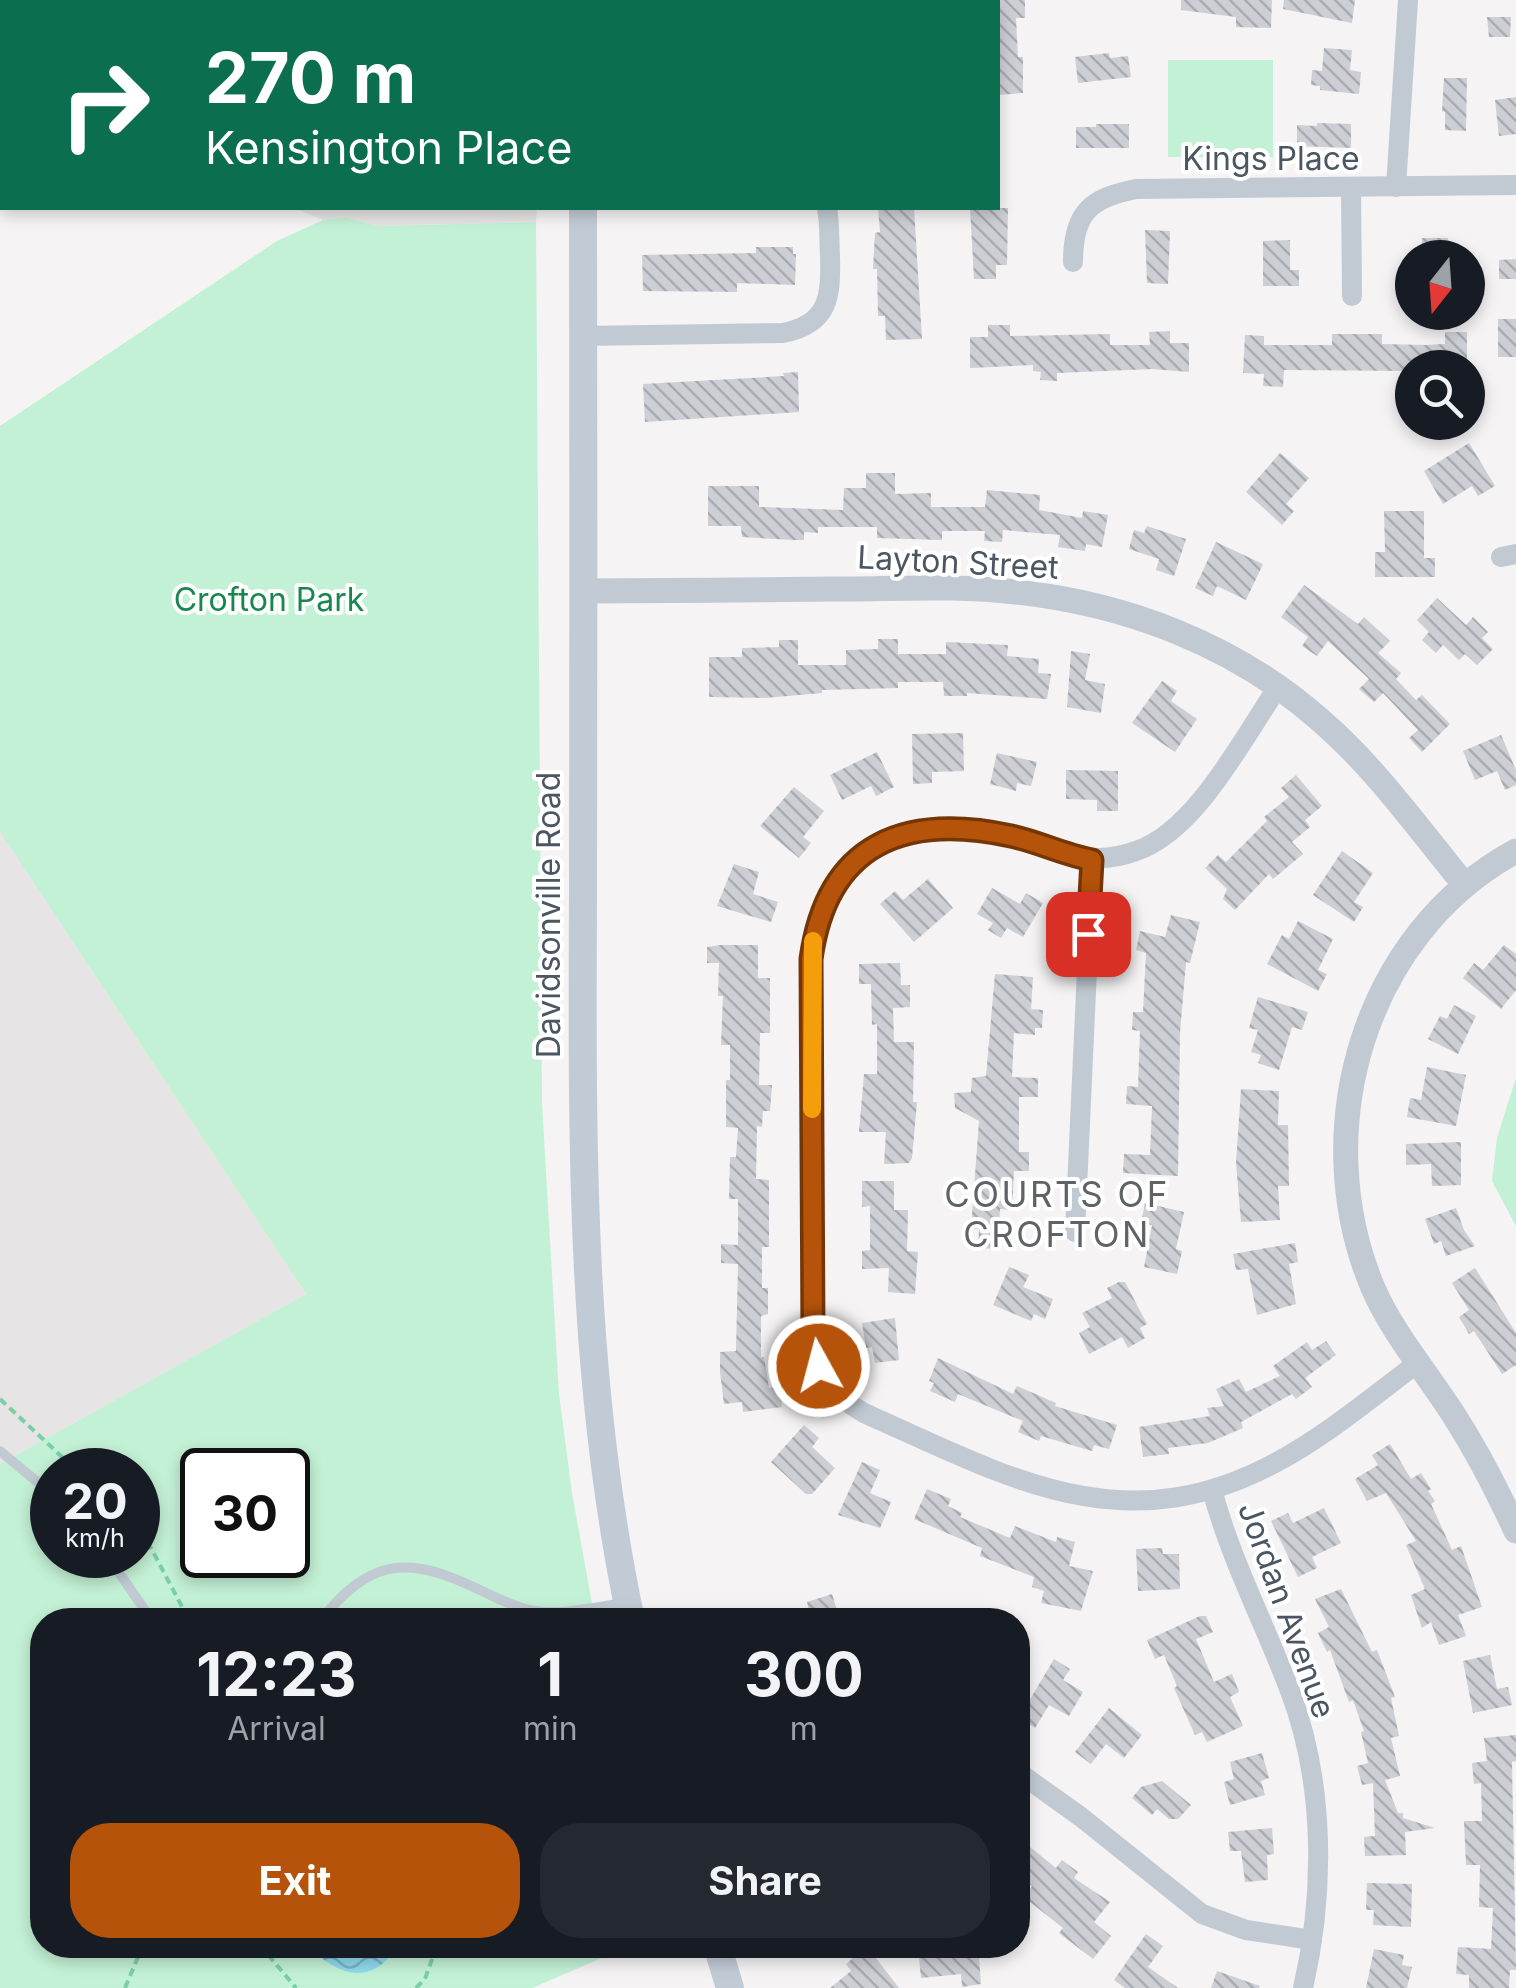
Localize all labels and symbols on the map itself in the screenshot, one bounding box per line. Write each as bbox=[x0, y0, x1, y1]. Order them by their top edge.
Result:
street label: Kings Place bbox=[1182, 139, 1360, 178]
north arrow bbox=[1395, 240, 1485, 330]
street label: Layton Street bbox=[856, 537, 1060, 587]
park label: Crofton Park bbox=[174, 580, 365, 619]
street label: Davidsonville Road bbox=[529, 772, 568, 1058]
pin bbox=[1046, 892, 1131, 977]
district label: COURTS OF CROFTON bbox=[944, 1173, 1170, 1255]
position arrow bbox=[767, 1314, 871, 1418]
speed limit sign: 30 bbox=[180, 1448, 310, 1578]
street label: Jordan Avenue bbox=[1230, 1497, 1344, 1723]

